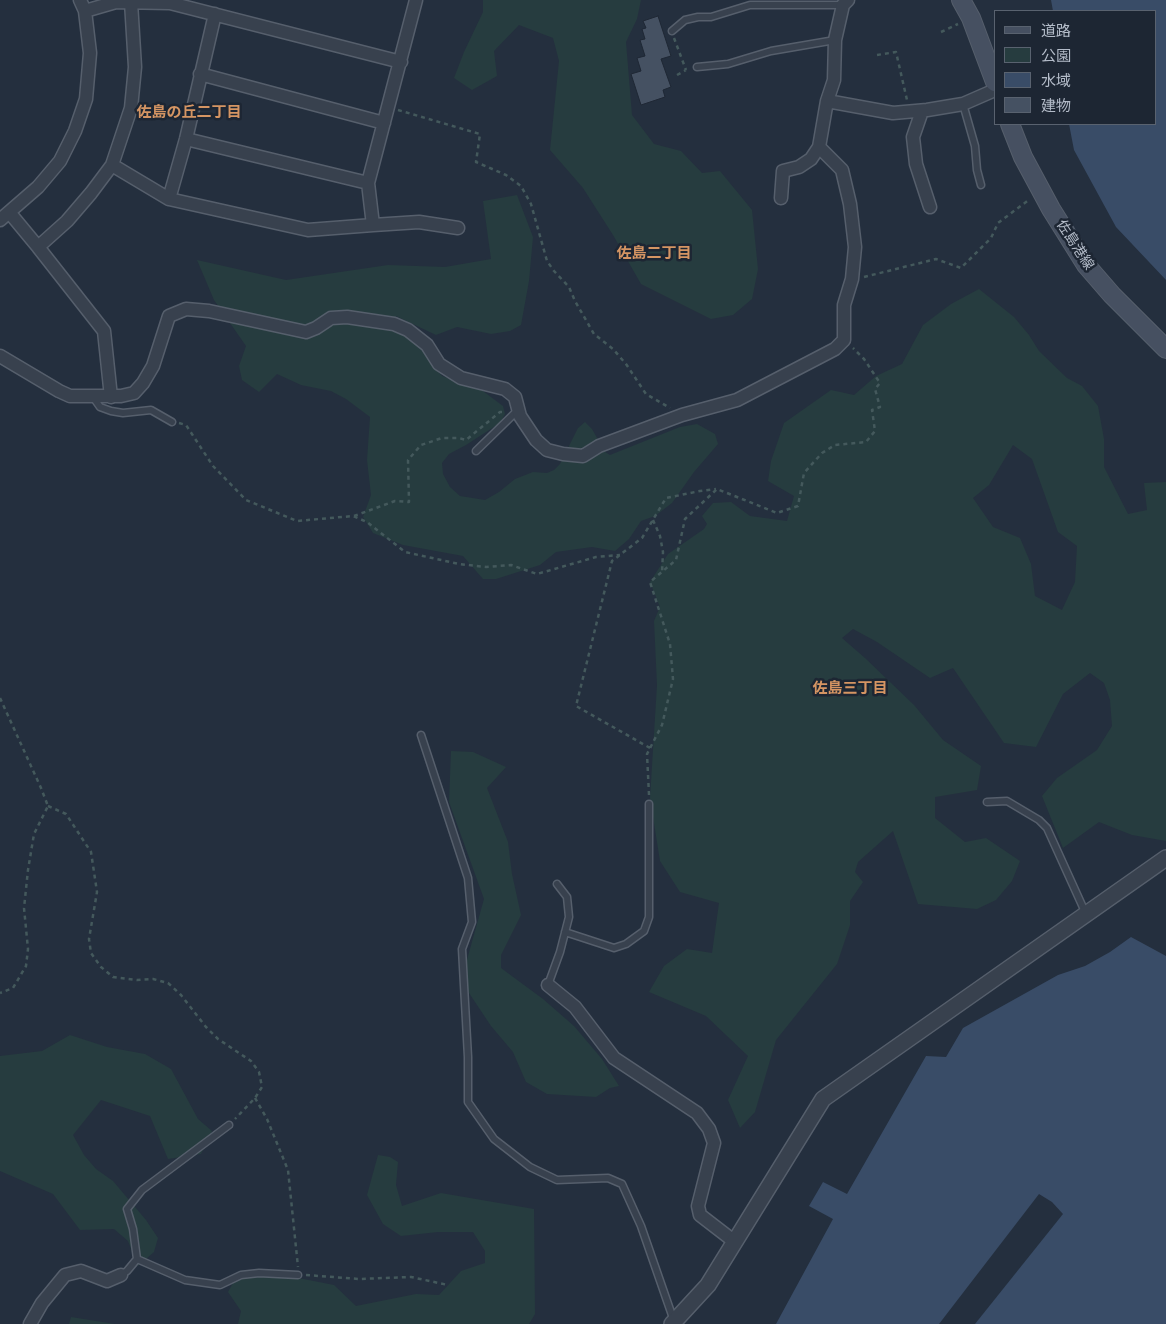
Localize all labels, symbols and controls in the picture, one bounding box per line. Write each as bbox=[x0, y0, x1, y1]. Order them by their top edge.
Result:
legend bbox=[994, 10, 1156, 125]
text: 道路 bbox=[1041, 22, 1071, 40]
text: 公園 bbox=[1041, 47, 1071, 65]
text: 水域 bbox=[1041, 72, 1071, 90]
text: 建物 bbox=[1041, 97, 1071, 115]
district label: 佐島の丘二丁目 bbox=[137, 104, 241, 122]
street label: 佐島港線 bbox=[1053, 217, 1097, 273]
district label: 佐島二丁目 bbox=[617, 245, 691, 263]
district label: 佐島三丁目 bbox=[813, 680, 887, 698]

